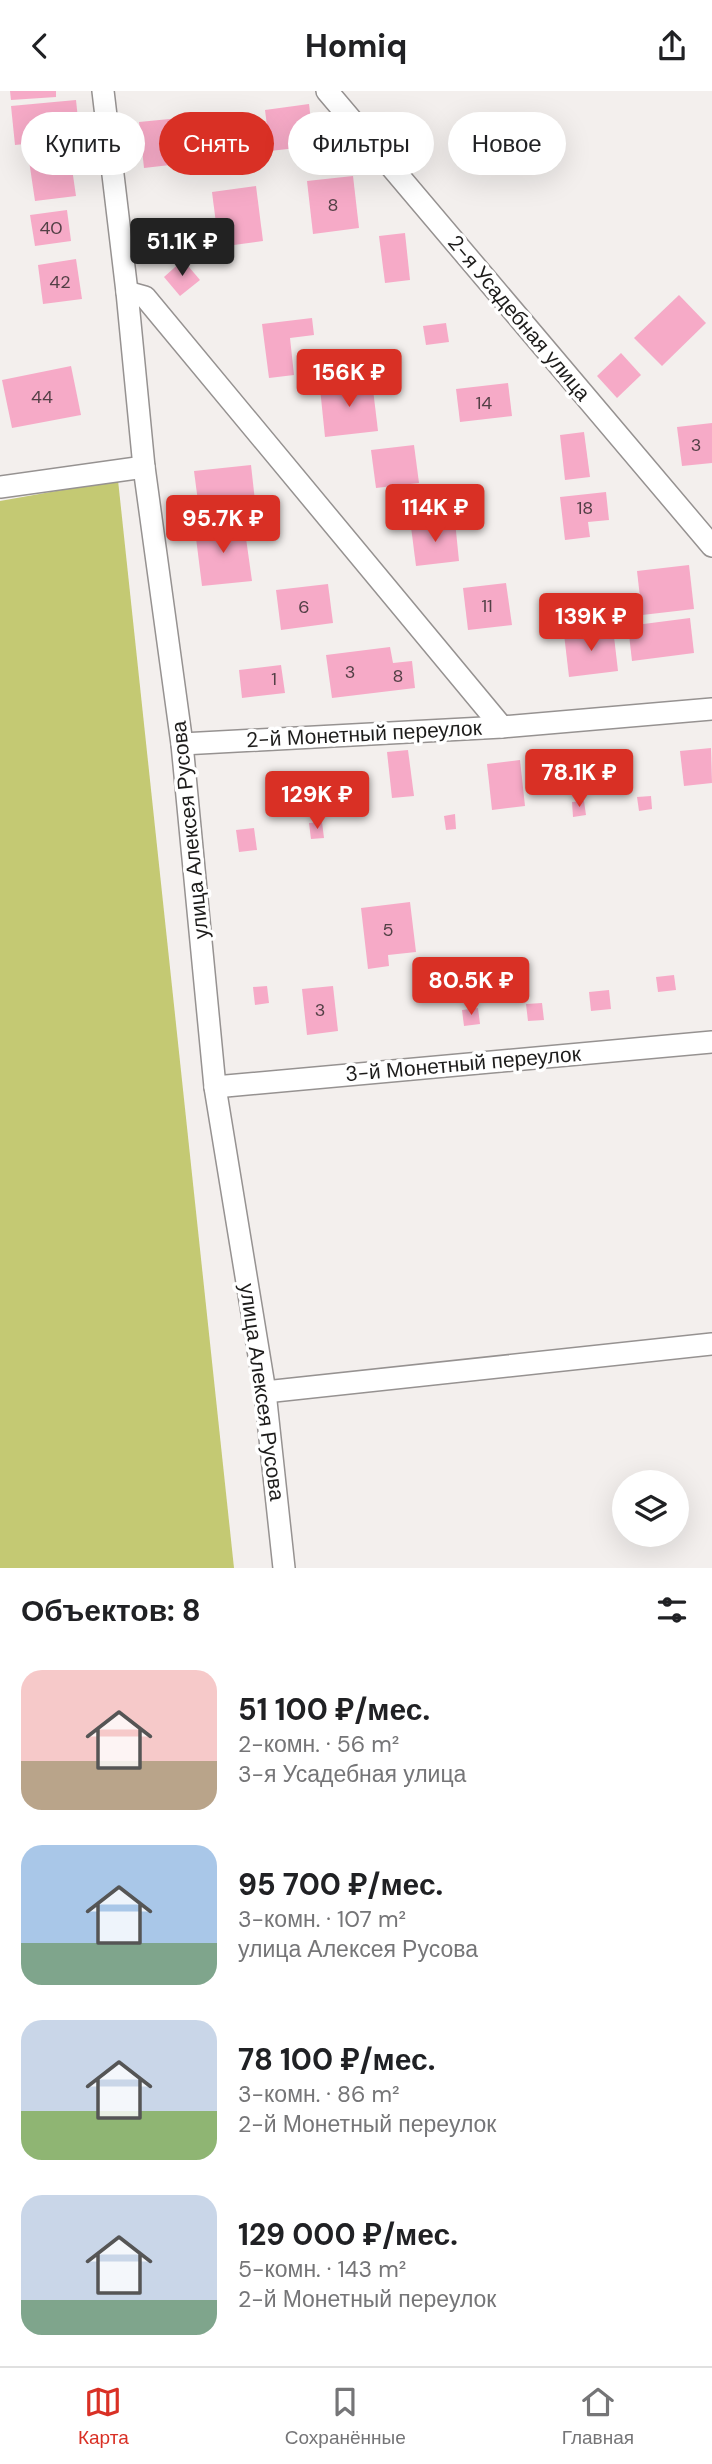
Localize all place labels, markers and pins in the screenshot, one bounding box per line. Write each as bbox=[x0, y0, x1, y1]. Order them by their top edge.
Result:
pin: 51.1K ₽ bbox=[117, 219, 247, 278]
pin: 156K ₽ bbox=[292, 349, 406, 409]
pin: 114K ₽ bbox=[378, 484, 492, 544]
pin: 95.7K ₽ bbox=[158, 496, 288, 555]
pin: 139K ₽ bbox=[534, 594, 648, 653]
pin: 78.1K ₽ bbox=[514, 749, 644, 809]
pin: 129K ₽ bbox=[260, 771, 374, 831]
pin: 80.5K ₽ bbox=[406, 957, 536, 1017]

